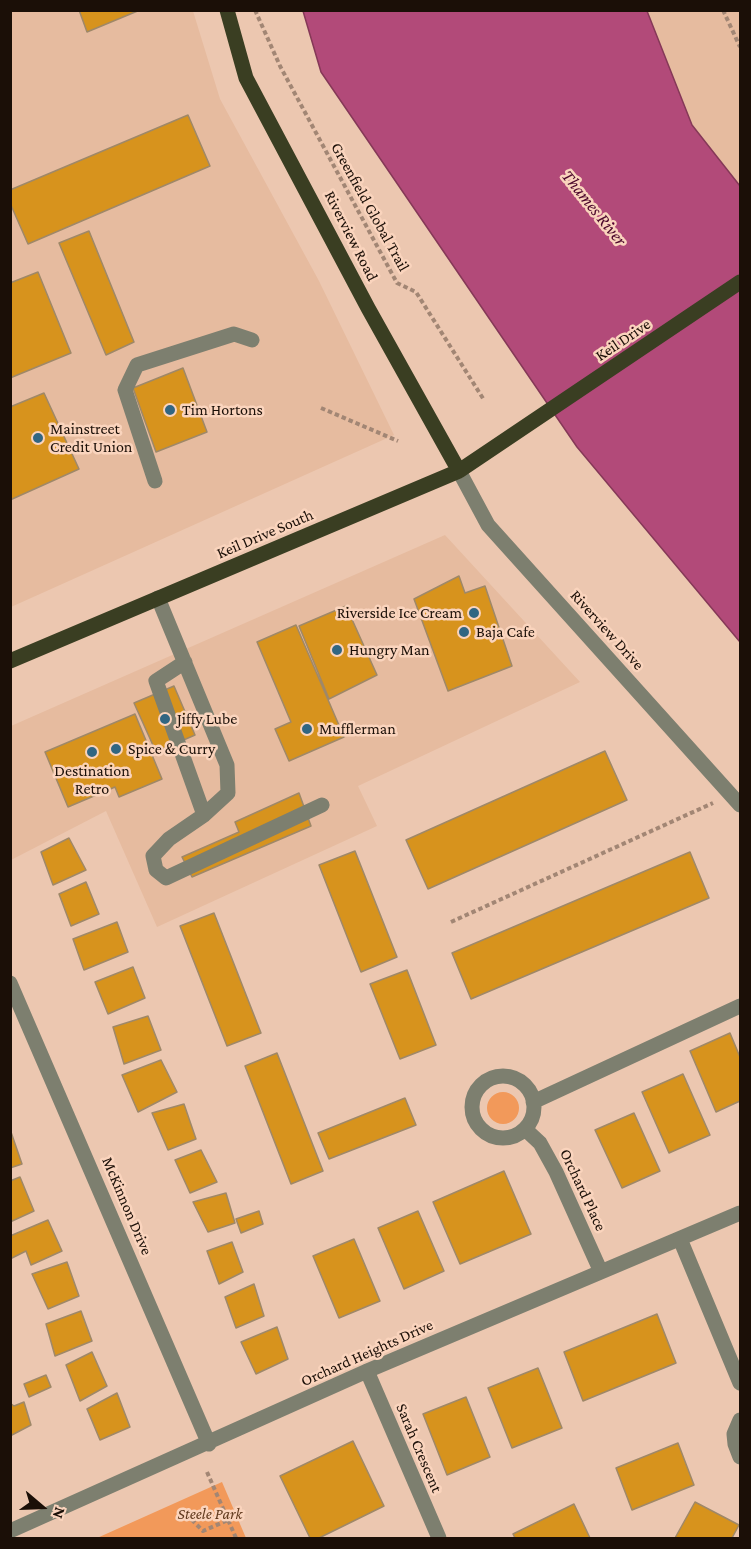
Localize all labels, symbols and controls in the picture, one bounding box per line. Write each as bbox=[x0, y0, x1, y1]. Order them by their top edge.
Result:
street label: Greenfield Global Trail bbox=[327, 139, 413, 275]
water label: Thames River bbox=[557, 166, 631, 250]
street label: Riverview Road bbox=[320, 188, 382, 284]
street label: Keil Drive bbox=[592, 315, 654, 365]
place label: Tim Hortons bbox=[182, 400, 263, 420]
marker: Tim Hortons bbox=[163, 403, 177, 417]
place label: Mainstreet Credit Union bbox=[50, 419, 132, 457]
marker: Mainstreet Credit Union bbox=[31, 431, 45, 445]
street label: Keil Drive South bbox=[214, 505, 316, 563]
street label: Riverview Drive bbox=[566, 586, 648, 674]
place label: Riverside Ice Cream bbox=[337, 603, 462, 623]
marker: Riverside Ice Cream bbox=[467, 606, 481, 620]
place label: Baja Cafe bbox=[476, 622, 535, 642]
marker: Baja Cafe bbox=[457, 625, 471, 639]
place label: Hungry Man bbox=[349, 640, 430, 660]
marker: Hungry Man bbox=[330, 643, 344, 657]
place label: Jiffy Lube bbox=[177, 709, 237, 729]
marker: Jiffy Lube bbox=[158, 712, 172, 726]
place label: Mufflerman bbox=[319, 719, 396, 739]
marker: Mufflerman bbox=[300, 722, 314, 736]
place label: Spice & Curry bbox=[128, 739, 215, 759]
marker: Spice & Curry bbox=[109, 742, 123, 756]
marker: Destination Retro bbox=[85, 745, 99, 759]
place label: Destination Retro bbox=[54, 761, 130, 799]
street label: Orchard Place bbox=[556, 1146, 610, 1234]
street label: McKinnon Drive bbox=[98, 1154, 156, 1258]
street label: Orchard Heights Drive bbox=[298, 1315, 436, 1391]
street label: Sarah Crescent bbox=[392, 1401, 446, 1495]
north arrow bbox=[12, 1477, 72, 1537]
park label: Steele Park bbox=[178, 1504, 242, 1524]
text: N bbox=[50, 1505, 69, 1521]

